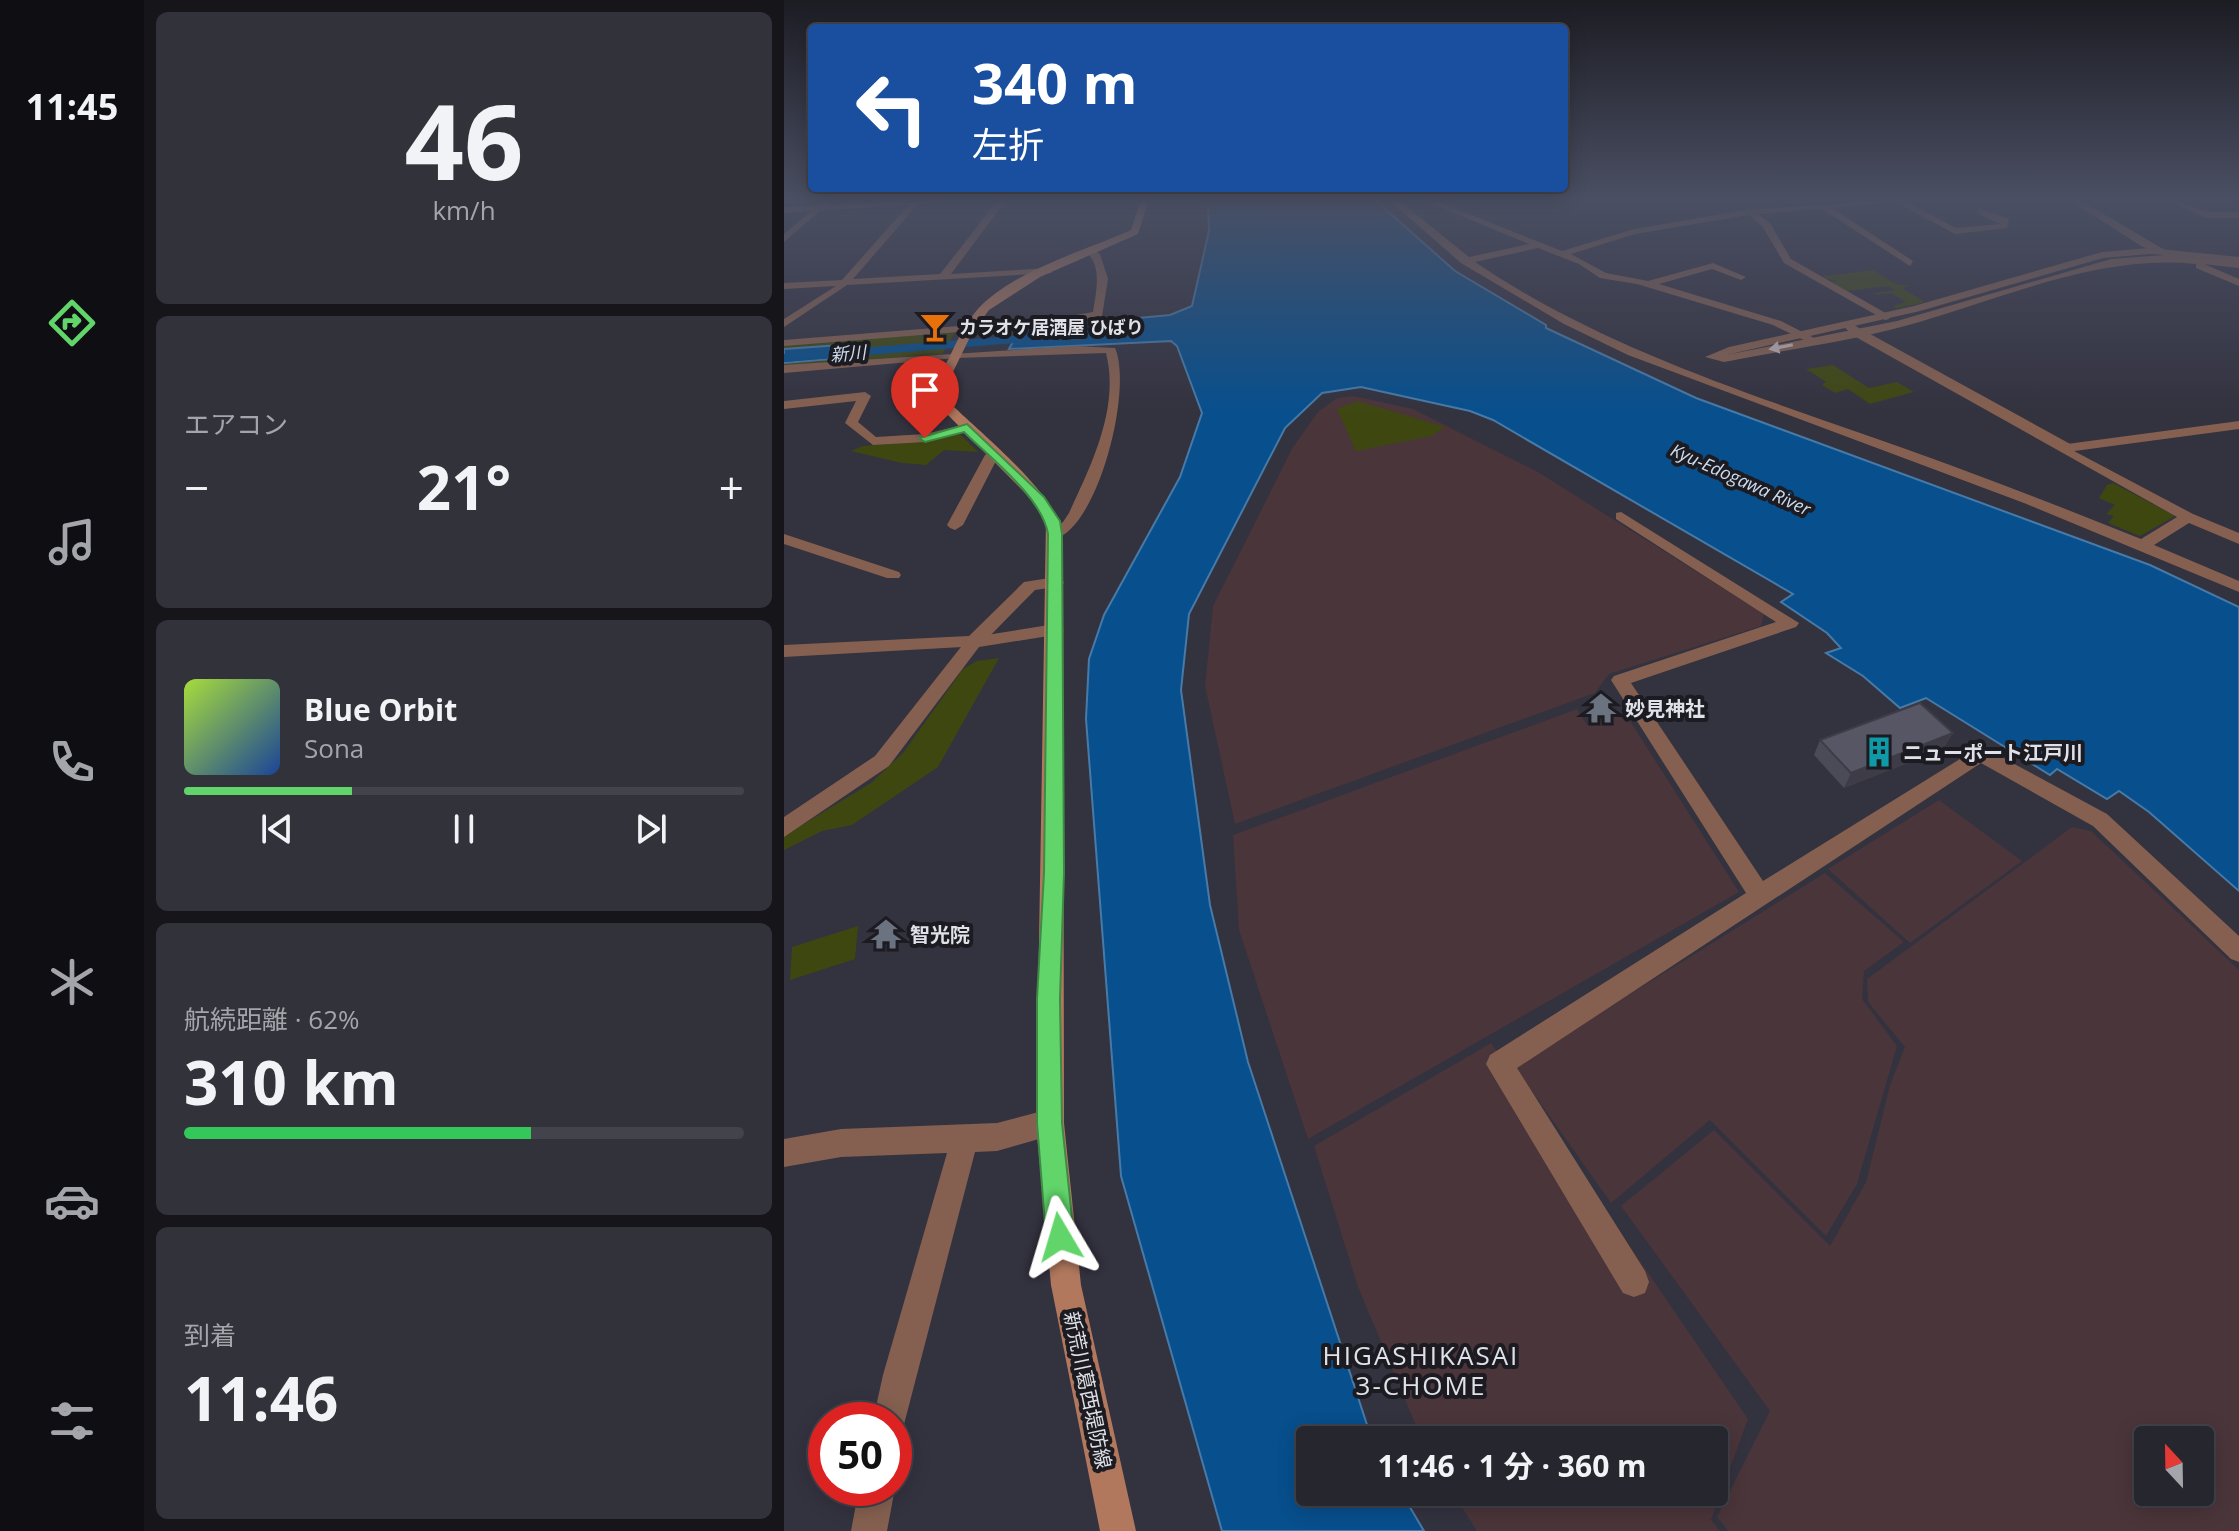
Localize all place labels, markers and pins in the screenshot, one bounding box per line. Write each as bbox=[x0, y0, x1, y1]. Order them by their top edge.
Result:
bar icon: カラオケ居酒屋 ひばり bbox=[918, 310, 952, 344]
place label: カラオケ居酒屋 ひばり bbox=[959, 315, 1144, 339]
pin bbox=[891, 356, 959, 438]
temple icon: 妙見神社 bbox=[1584, 691, 1618, 725]
place label: 妙見神社 bbox=[1625, 695, 1705, 722]
building icon: ニューポート江戸川 bbox=[1862, 735, 1896, 769]
place label: ニューポート江戸川 bbox=[1903, 739, 2083, 766]
temple icon: 智光院 bbox=[869, 917, 903, 951]
place label: 智光院 bbox=[910, 921, 970, 948]

